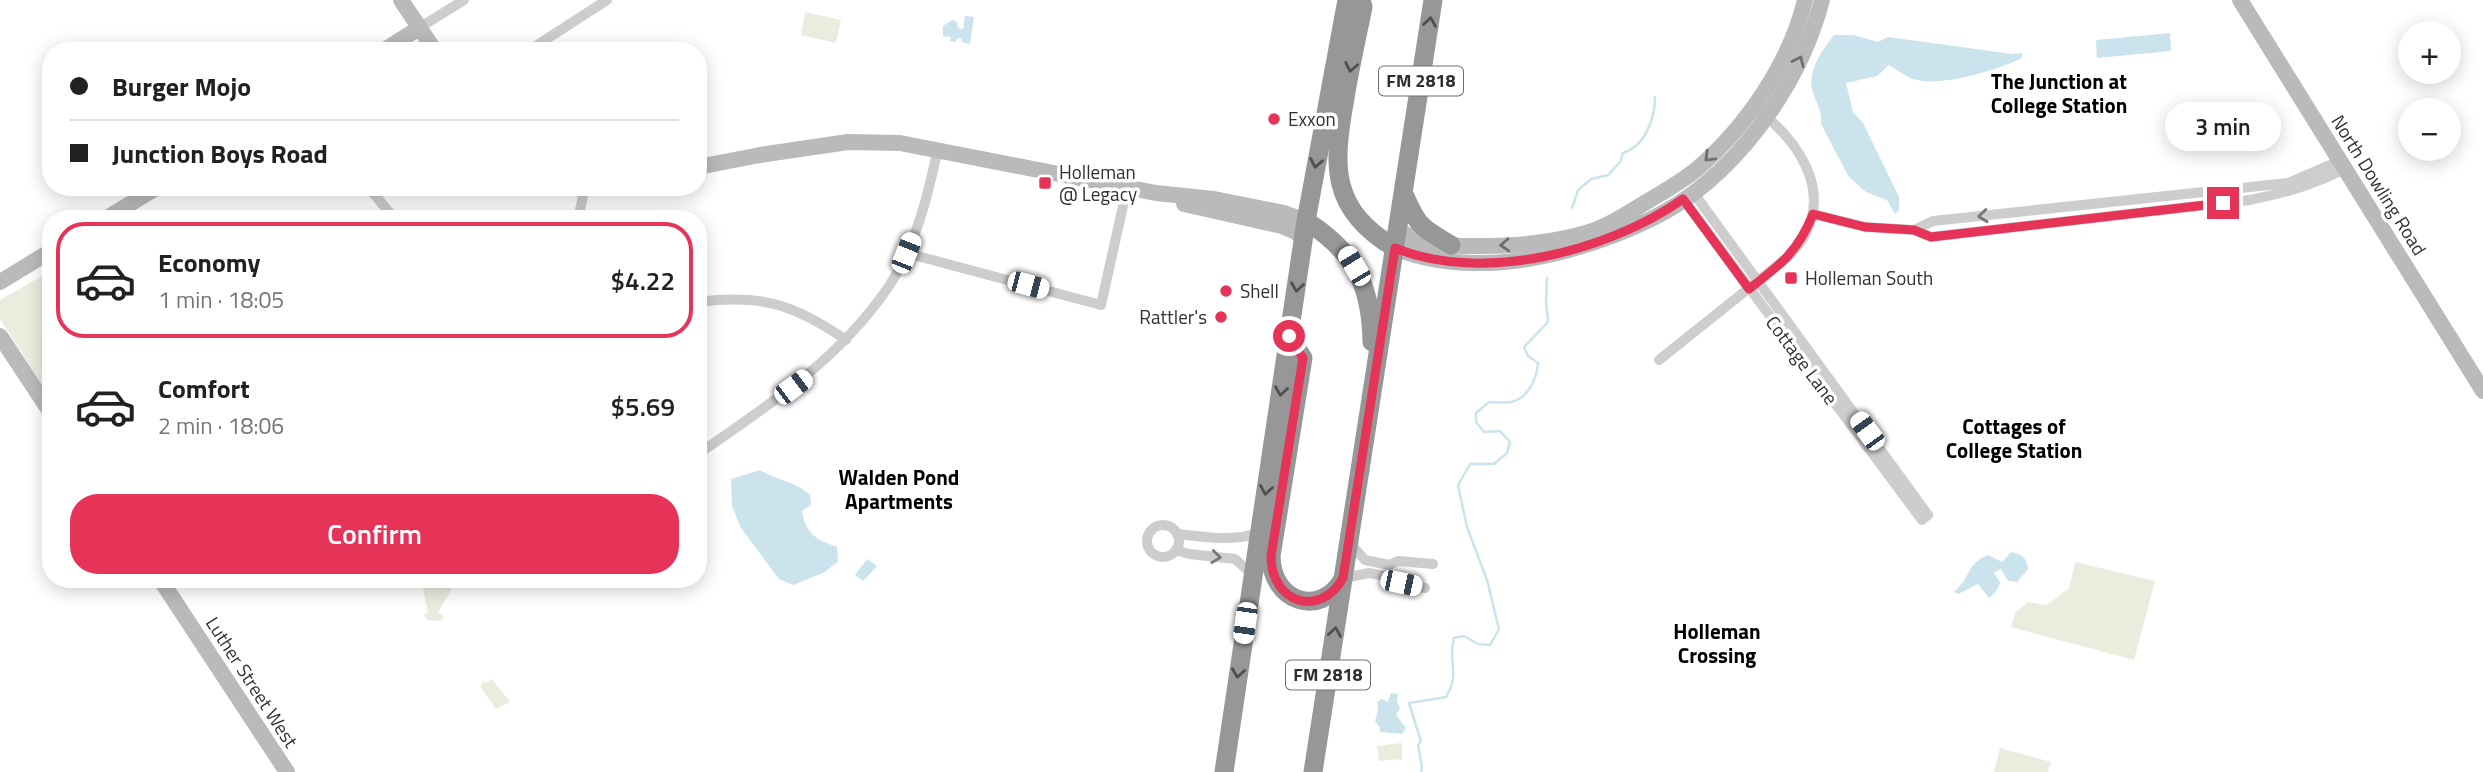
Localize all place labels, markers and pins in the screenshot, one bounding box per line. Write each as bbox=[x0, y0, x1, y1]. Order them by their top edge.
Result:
place label: Exxon bbox=[1288, 104, 1336, 133]
marker: Exxon bbox=[1266, 111, 1282, 127]
place label: Holleman @ Legacy bbox=[1059, 157, 1137, 208]
marker: Holleman @ Legacy bbox=[1037, 175, 1053, 191]
place label: Holleman South bbox=[1805, 263, 1933, 292]
marker: Holleman South bbox=[1783, 270, 1799, 286]
place label: Shell bbox=[1240, 276, 1279, 305]
marker: Shell bbox=[1218, 283, 1234, 299]
place label: Rattler's bbox=[1139, 302, 1207, 331]
marker: Rattler's bbox=[1213, 309, 1229, 325]

